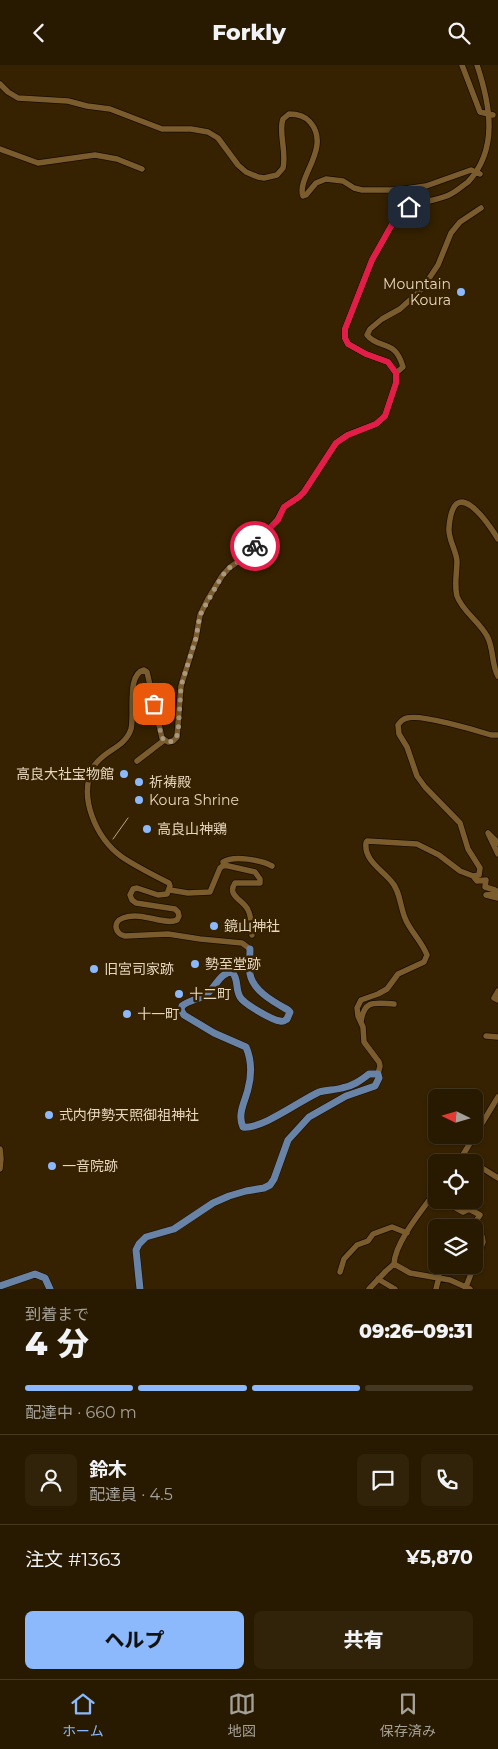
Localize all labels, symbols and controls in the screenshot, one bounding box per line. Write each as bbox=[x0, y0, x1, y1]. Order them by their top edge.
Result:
icon: back bbox=[25, 19, 53, 47]
text: Forkly bbox=[212, 19, 286, 46]
icon: search bbox=[445, 19, 473, 47]
pin bbox=[388, 186, 430, 228]
icon: home bbox=[395, 193, 423, 221]
place label: Mountain Koura bbox=[383, 275, 451, 309]
marker: Mountain Koura bbox=[455, 286, 467, 298]
courier bbox=[230, 521, 280, 571]
icon: bike bbox=[241, 532, 269, 560]
pin bbox=[133, 683, 175, 725]
icon: bag bbox=[140, 690, 168, 718]
place label: 高良大社宝物館 bbox=[16, 765, 114, 783]
marker: 高良大社宝物館 bbox=[118, 768, 130, 780]
place label: 祈祷殿 bbox=[149, 773, 191, 791]
marker: 祈祷殿 bbox=[133, 776, 145, 788]
place label: Koura Shrine bbox=[149, 791, 239, 809]
marker: Koura Shrine bbox=[133, 794, 145, 806]
place label: 高良山神鶏 bbox=[157, 820, 227, 838]
marker: 高良山神鶏 bbox=[141, 823, 153, 835]
place label: 鏡山神社 bbox=[224, 917, 280, 935]
marker: 鏡山神社 bbox=[208, 920, 220, 932]
place label: 勢至堂跡 bbox=[205, 955, 261, 973]
marker: 勢至堂跡 bbox=[189, 958, 201, 970]
place label: 旧宮司家跡 bbox=[104, 960, 174, 978]
marker: 旧宮司家跡 bbox=[88, 963, 100, 975]
place label: 十二町 bbox=[189, 985, 231, 1003]
marker: 十二町 bbox=[173, 988, 185, 1000]
place label: 十一町 bbox=[137, 1005, 179, 1023]
marker: 十一町 bbox=[121, 1008, 133, 1020]
north arrow bbox=[428, 1089, 482, 1144]
map controls bbox=[428, 1089, 483, 1274]
place label: 式内伊勢天照御祖神社 bbox=[59, 1106, 199, 1124]
marker: 式内伊勢天照御祖神社 bbox=[43, 1109, 55, 1121]
button: locate bbox=[428, 1154, 483, 1209]
place label: 一音院跡 bbox=[62, 1157, 118, 1175]
marker: 一音院跡 bbox=[46, 1160, 58, 1172]
button: layers bbox=[428, 1219, 483, 1274]
text: 到着まで bbox=[25, 1305, 89, 1324]
text: 09:26–09:31 bbox=[359, 1320, 473, 1343]
text: 4 分 bbox=[25, 1324, 89, 1363]
text: 配達中 · 660 m bbox=[25, 1403, 137, 1422]
button: person bbox=[25, 1454, 77, 1506]
button: chat bbox=[357, 1454, 409, 1506]
button: phone bbox=[421, 1454, 473, 1506]
text: 鈴木 bbox=[89, 1458, 127, 1481]
text: 配達員 · 4.5 bbox=[89, 1485, 173, 1504]
text: ¥5,870 bbox=[406, 1546, 473, 1569]
text: 注文 #1363 bbox=[25, 1548, 121, 1571]
button: ヘルプ bbox=[25, 1611, 244, 1669]
button: 共有 bbox=[254, 1611, 473, 1669]
tab: ホーム bbox=[62, 1690, 104, 1740]
tab: 地図 bbox=[228, 1690, 256, 1740]
tab: 保存済み bbox=[380, 1690, 436, 1740]

